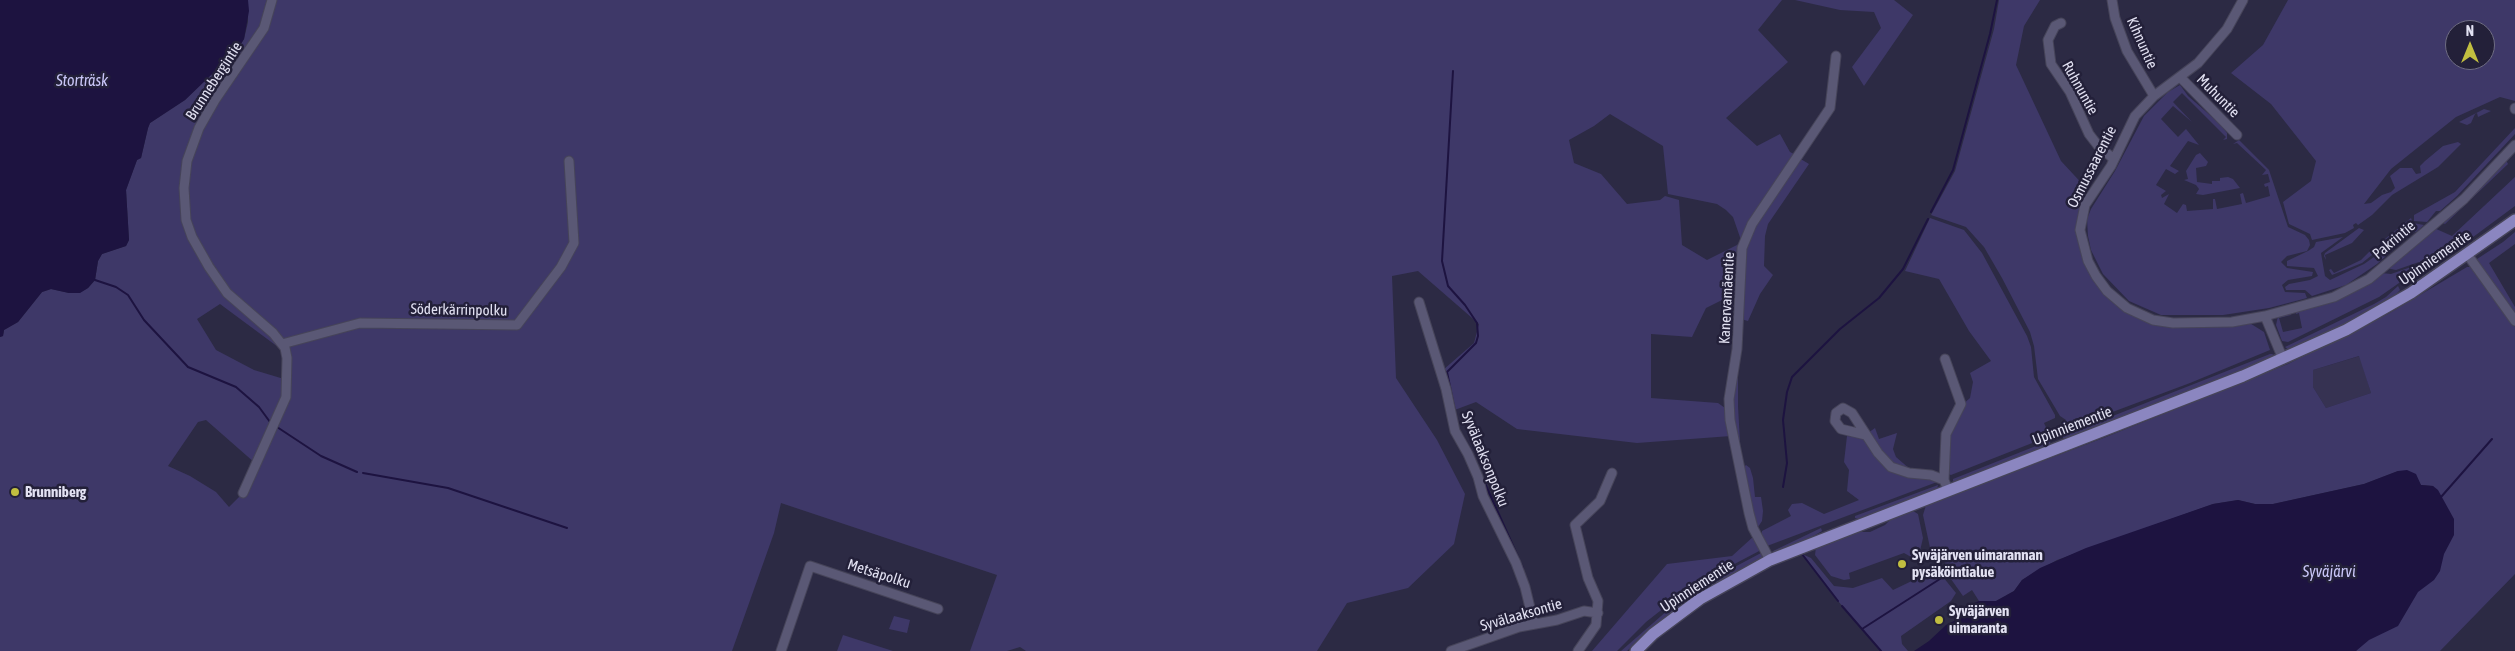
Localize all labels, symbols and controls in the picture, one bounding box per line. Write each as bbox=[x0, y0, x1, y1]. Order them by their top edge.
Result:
street label: Kihnuntie bbox=[2123, 14, 2161, 72]
north arrow bbox=[2445, 20, 2495, 70]
text: N bbox=[2466, 23, 2474, 39]
street label: Brunnebergintie bbox=[182, 38, 246, 124]
street label: Ruhnuntie bbox=[2058, 58, 2102, 118]
water label: Storträsk bbox=[56, 71, 108, 91]
street label: Muhuntie bbox=[2193, 71, 2243, 121]
street label: Osmussaarentie bbox=[2064, 123, 2120, 211]
street label: Pakrintie bbox=[2369, 217, 2419, 263]
street label: Upinniementie bbox=[2396, 227, 2474, 289]
street label: Kanervamäentie bbox=[1716, 252, 1738, 344]
street label: Söderkärrinpolku bbox=[410, 300, 508, 320]
street label: Upinniementie bbox=[2030, 403, 2114, 449]
street label: Syvälaaksonpolku bbox=[1458, 409, 1512, 509]
place label: Brunniberg bbox=[25, 483, 86, 501]
marker: Brunniberg bbox=[9, 486, 21, 498]
place label: Syväjärven uimarannan pysäköintialue bbox=[1912, 546, 2043, 581]
street label: Metsäpolku bbox=[845, 555, 913, 593]
street label: Upinniementie bbox=[1657, 556, 1737, 616]
marker: Syväjärven uimarannan pysäköintialue bbox=[1896, 558, 1908, 570]
water label: Syväjärvi bbox=[2302, 562, 2356, 582]
street label: Syvälaaksontie bbox=[1478, 595, 1564, 635]
place label: Syväjärven uimaranta bbox=[1949, 602, 2009, 637]
marker: Syväjärven uimaranta bbox=[1933, 614, 1945, 626]

